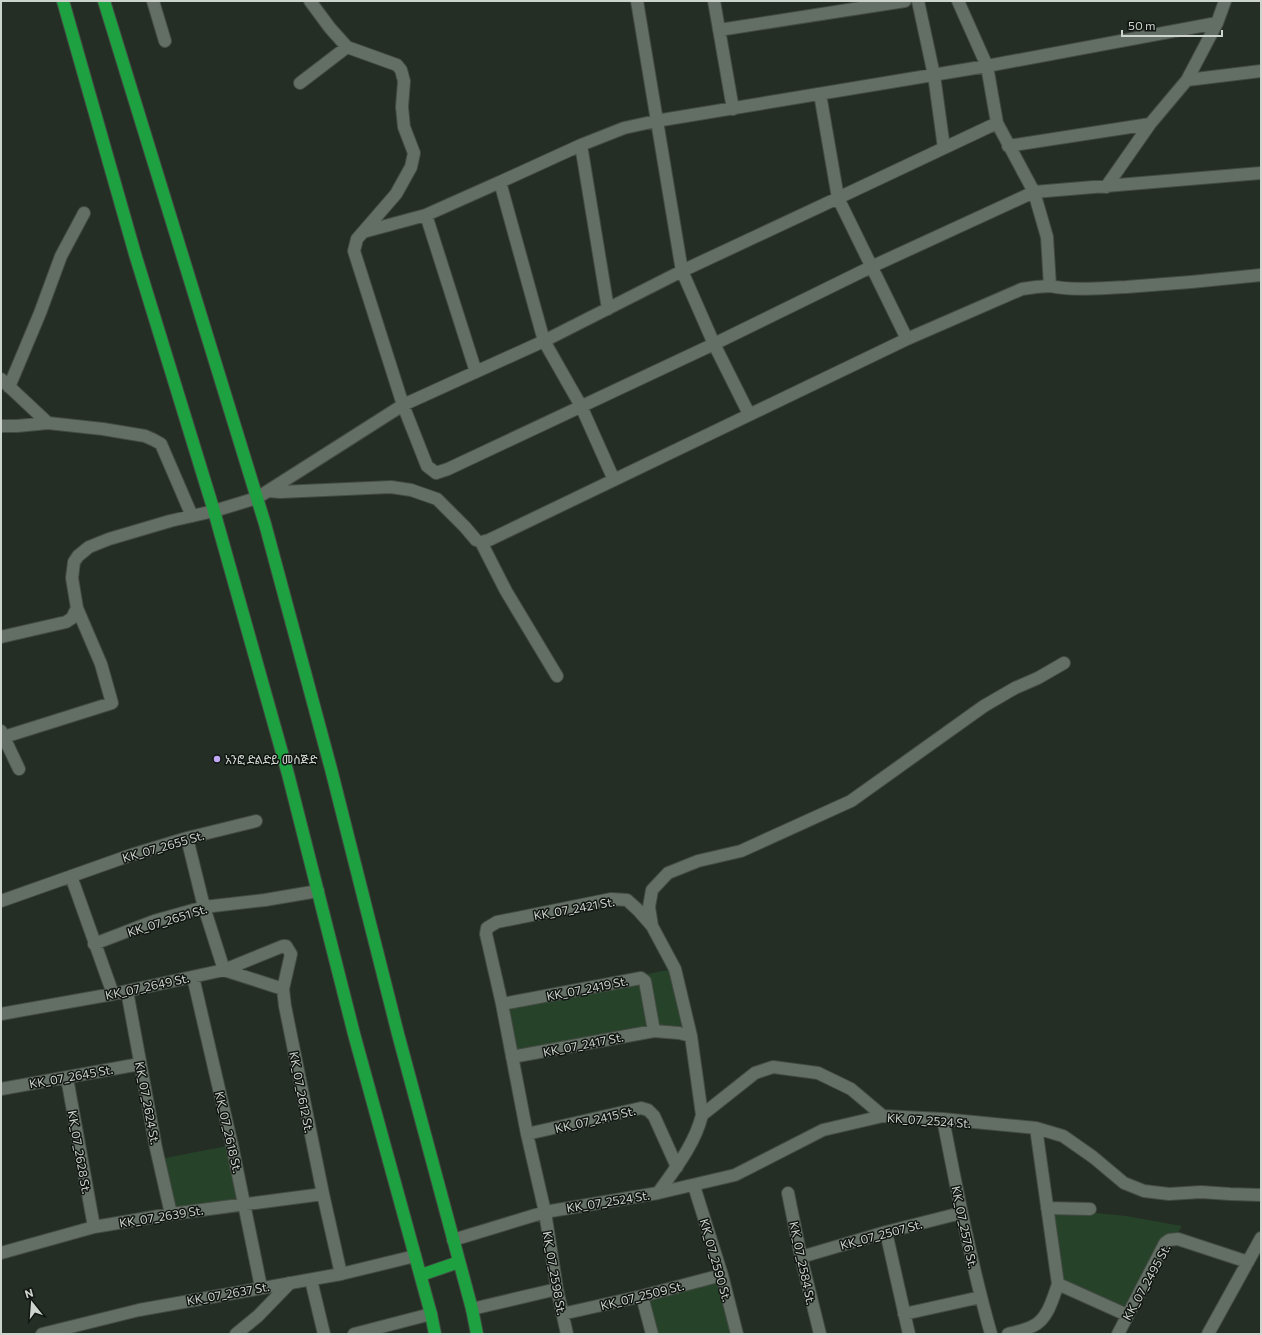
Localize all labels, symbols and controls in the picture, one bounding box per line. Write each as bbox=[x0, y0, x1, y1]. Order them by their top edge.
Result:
scale bar bbox=[1122, 12, 1222, 38]
text: 50 m bbox=[1128, 18, 1156, 32]
place label: አንፎ ድልድይ መስጅድ bbox=[225, 752, 318, 766]
marker: አንፎ ድልድይ መስጅድ bbox=[212, 754, 222, 764]
street label: KK_07_2655 St. bbox=[120, 828, 206, 864]
street label: KK_07_2421 St. bbox=[532, 894, 616, 922]
street label: KK_07_2651 St. bbox=[125, 901, 209, 939]
street label: KK_07_2649 St. bbox=[104, 970, 190, 1002]
street label: KK_07_2419 St. bbox=[545, 973, 629, 1003]
street label: KK_07_2417 St. bbox=[542, 1029, 625, 1059]
street label: KK_07_2612 St. bbox=[287, 1050, 317, 1134]
street label: KK_07_2624 St. bbox=[133, 1060, 163, 1146]
street label: KK_07_2645 St. bbox=[28, 1062, 114, 1090]
street label: KK_07_2618 St. bbox=[213, 1090, 245, 1174]
street label: KK_07_2415 St. bbox=[553, 1103, 637, 1135]
street label: KK_07_2628 St. bbox=[66, 1109, 94, 1195]
street label: KK_07_2524 St. bbox=[887, 1110, 972, 1130]
street label: KK_07_2576 St. bbox=[949, 1184, 981, 1270]
street label: KK_07_2524 St. bbox=[565, 1187, 651, 1214]
street label: KK_07_2639 St. bbox=[118, 1202, 204, 1230]
street label: KK_07_2507 St. bbox=[838, 1216, 924, 1252]
street label: KK_07_2590 St. bbox=[697, 1217, 735, 1303]
street label: KK_07_2584 St. bbox=[787, 1220, 819, 1306]
street label: KK_07_2598 St. bbox=[541, 1230, 569, 1316]
street label: KK_07_2495 St. bbox=[1119, 1241, 1173, 1322]
street label: KK_07_2509 St. bbox=[599, 1278, 685, 1312]
street label: KK_07_2637 St. bbox=[185, 1279, 271, 1307]
north arrow bbox=[12, 1283, 52, 1323]
text: N bbox=[23, 1286, 35, 1300]

